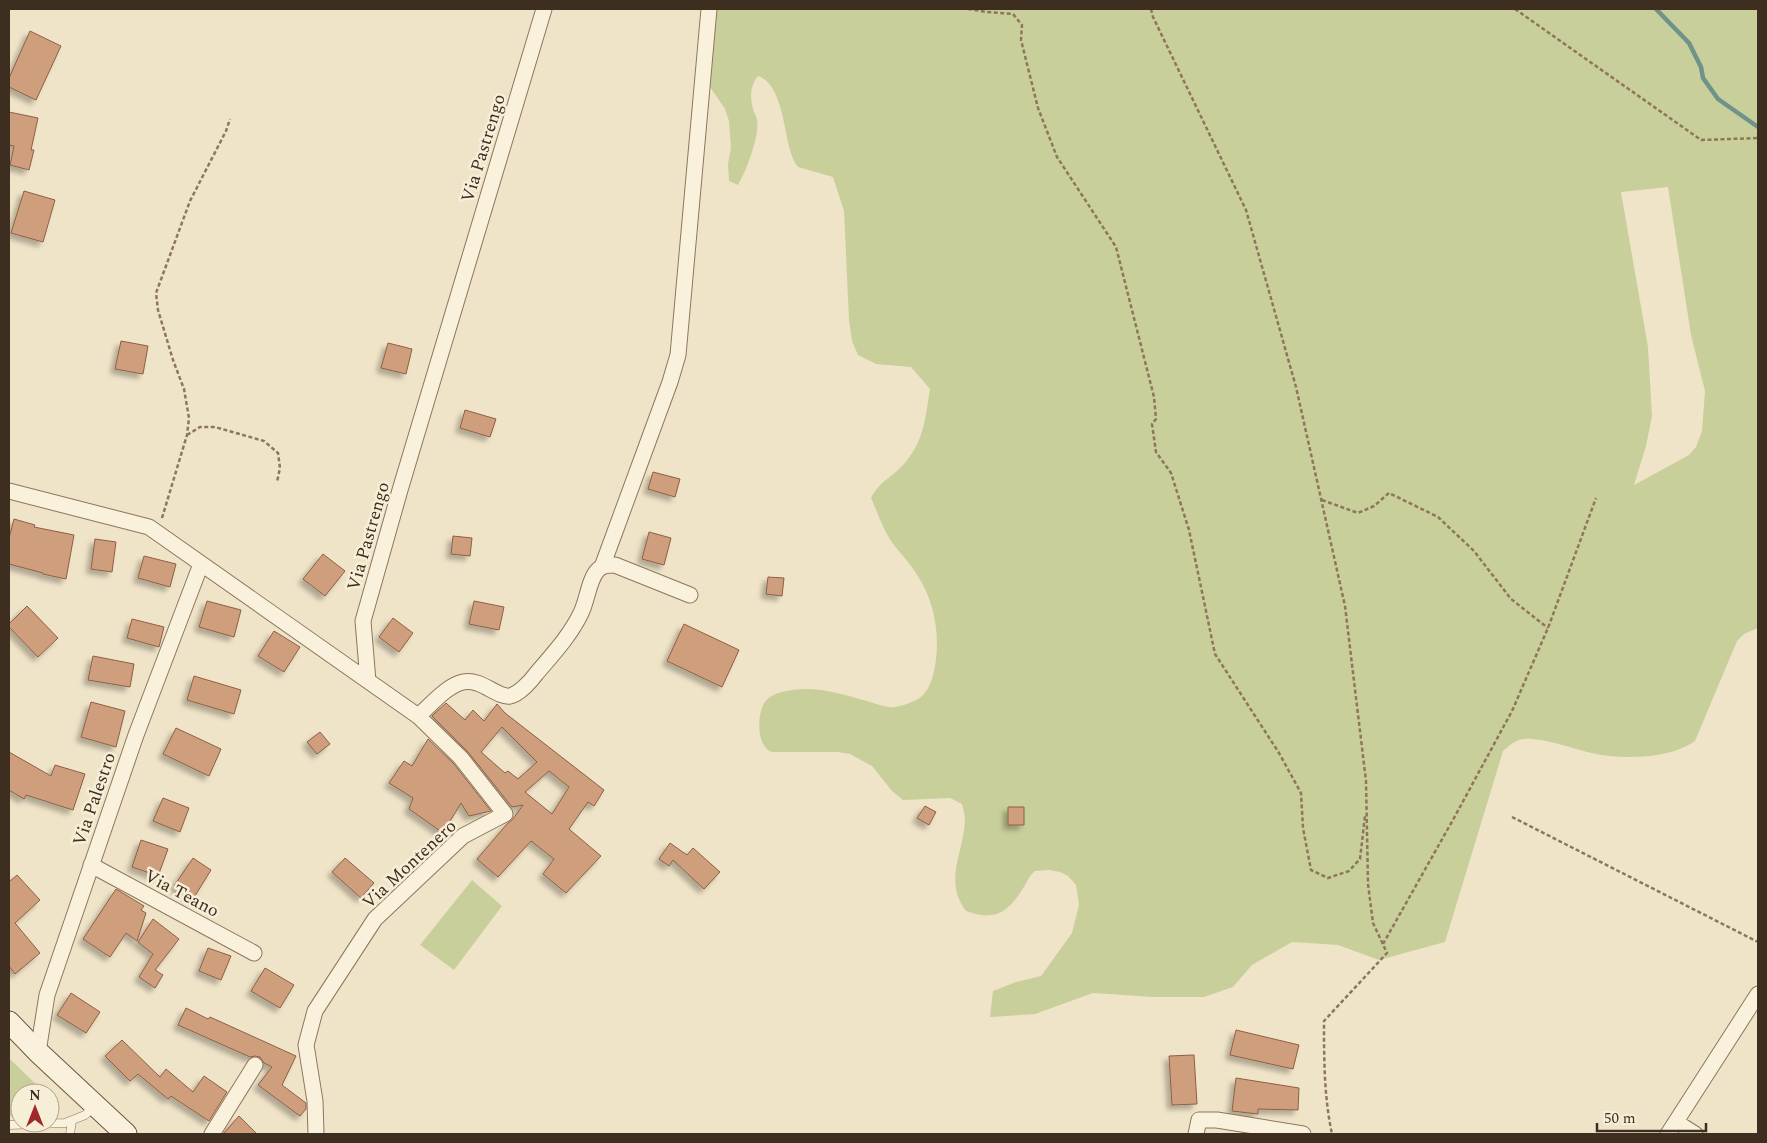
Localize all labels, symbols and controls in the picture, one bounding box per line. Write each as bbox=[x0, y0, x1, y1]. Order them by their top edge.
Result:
street label: Via Pastrengo bbox=[454, 91, 513, 206]
street label: Via Pastrengo bbox=[340, 479, 397, 594]
street label: Via Palestro bbox=[66, 749, 123, 849]
street label: Via Montenero bbox=[356, 813, 463, 915]
street label: Via Teano bbox=[140, 862, 224, 924]
north arrow bbox=[10, 1083, 60, 1133]
text: N bbox=[29, 1085, 41, 1106]
scale bar bbox=[1597, 1100, 1706, 1132]
text: 50 m bbox=[1604, 1107, 1636, 1130]

